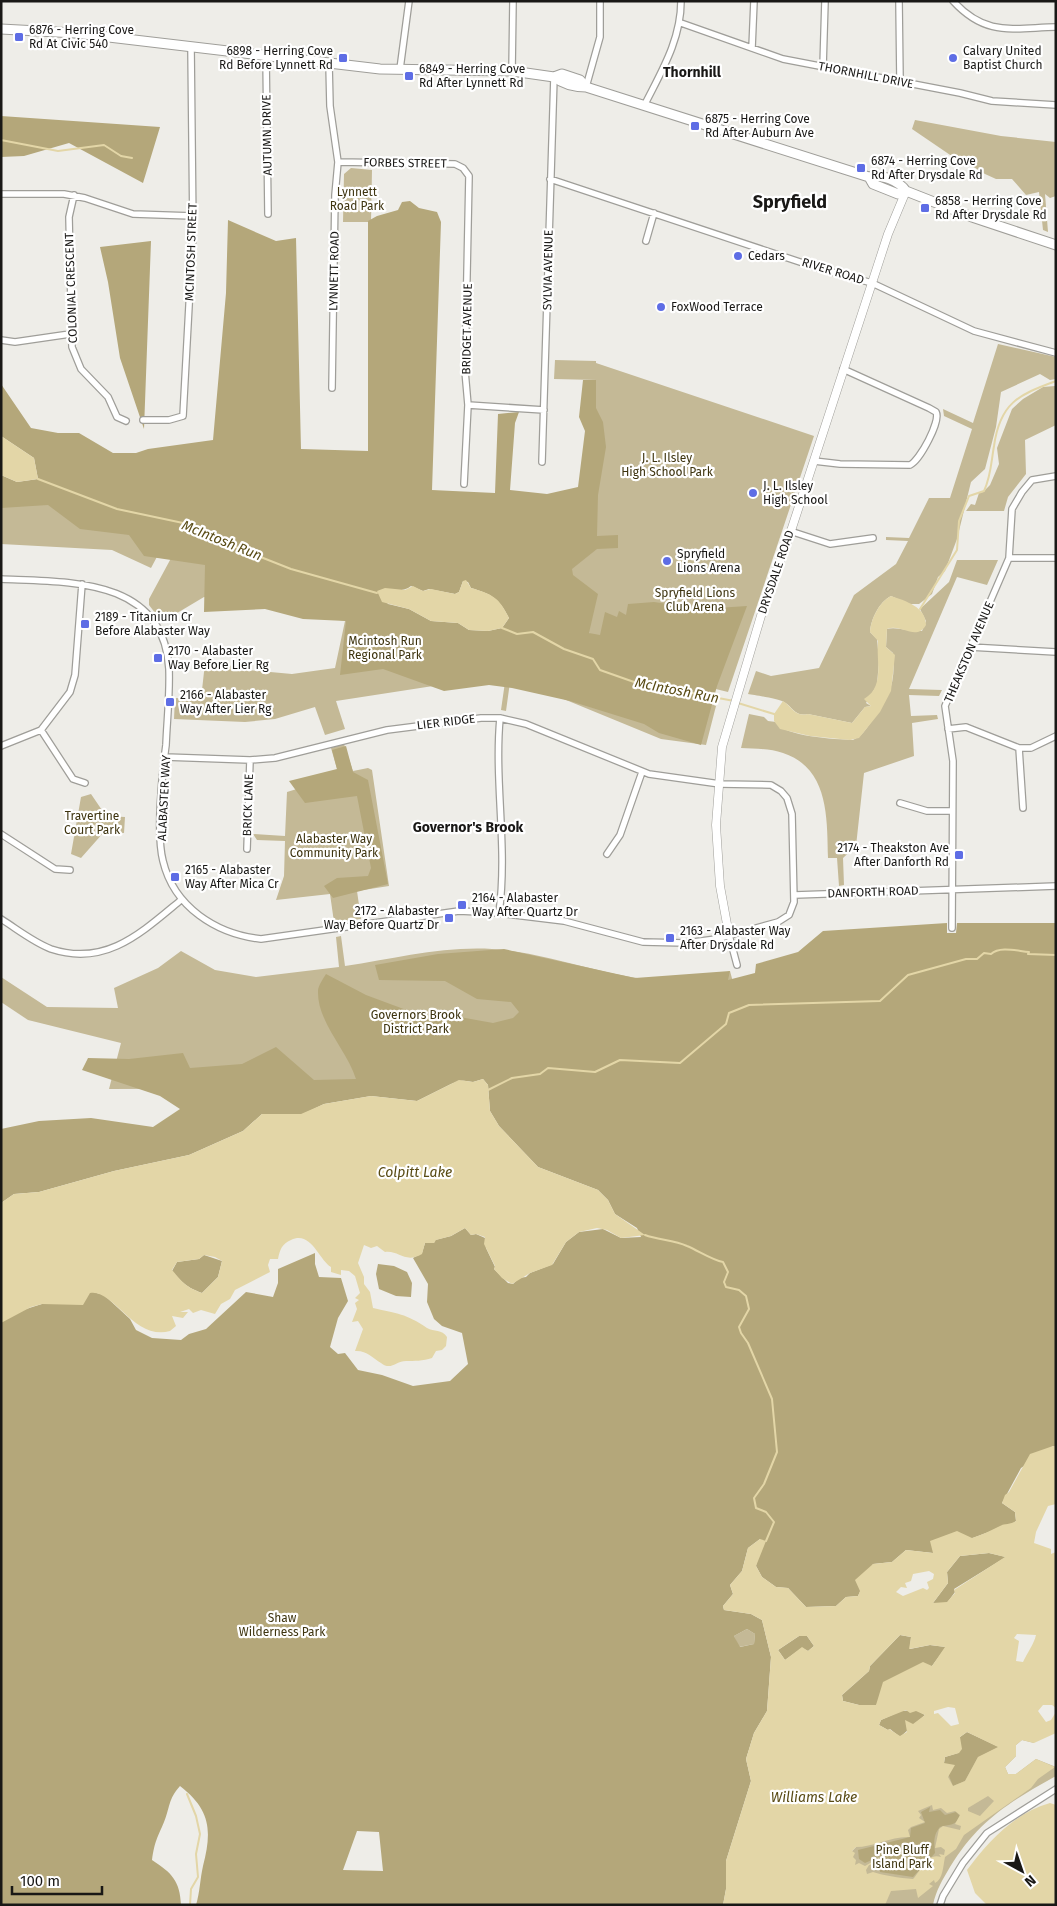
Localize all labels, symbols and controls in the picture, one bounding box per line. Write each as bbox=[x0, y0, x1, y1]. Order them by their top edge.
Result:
place label: 6876 - Herring Cove Rd At Civic 540 bbox=[29, 23, 134, 51]
marker: 6876 - Herring Cove Rd At Civic 540 bbox=[13, 31, 25, 43]
place label: 6898 - Herring Cove Rd Before Lynnett Rd bbox=[219, 44, 333, 72]
place label: Calvary United Baptist Church bbox=[963, 44, 1042, 72]
marker: 6898 - Herring Cove Rd Before Lynnett Rd bbox=[337, 52, 349, 64]
marker: Calvary United Baptist Church bbox=[947, 52, 959, 64]
street label: THORNHILL DRIVE bbox=[817, 59, 915, 91]
place label: 6849 - Herring Cove Rd After Lynnett Rd bbox=[419, 62, 525, 90]
district label: Thornhill bbox=[663, 64, 722, 81]
marker: 6849 - Herring Cove Rd After Lynnett Rd bbox=[403, 70, 415, 82]
street label: AUTUMN DRIVE bbox=[259, 94, 275, 176]
place label: 6875 - Herring Cove Rd After Auburn Ave bbox=[705, 112, 814, 140]
marker: 6875 - Herring Cove Rd After Auburn Ave bbox=[689, 120, 701, 132]
place label: 6874 - Herring Cove Rd After Drysdale Rd bbox=[871, 154, 983, 182]
street label: FORBES STREET bbox=[363, 155, 448, 171]
marker: 6874 - Herring Cove Rd After Drysdale Rd bbox=[855, 162, 867, 174]
park label: Lynnett Road Park bbox=[330, 185, 385, 213]
district label: Spryfield bbox=[753, 191, 827, 213]
place label: 6858 - Herring Cove Rd After Drysdale Rd bbox=[935, 194, 1047, 222]
street label: MCINTOSH STREET bbox=[182, 202, 200, 301]
marker: 6858 - Herring Cove Rd After Drysdale Rd bbox=[919, 202, 931, 214]
street label: SYLVIA AVENUE bbox=[540, 230, 556, 310]
street label: LYNNETT ROAD bbox=[326, 231, 342, 311]
street label: COLONIAL CRESCENT bbox=[62, 232, 80, 344]
place label: Cedars bbox=[748, 249, 785, 263]
marker: Cedars bbox=[732, 250, 744, 262]
street label: RIVER ROAD bbox=[800, 255, 866, 287]
street label: BRIDGET AVENUE bbox=[459, 283, 475, 375]
place label: FoxWood Terrace bbox=[671, 300, 763, 314]
marker: FoxWood Terrace bbox=[655, 301, 667, 313]
park label: J. L. Ilsley High School Park bbox=[621, 451, 714, 479]
place label: J. L. Ilsley High School bbox=[763, 479, 828, 507]
marker: J. L. Ilsley High School bbox=[747, 487, 759, 499]
water label: McIntosh Run bbox=[179, 517, 264, 564]
street label: DRYSDALE ROAD bbox=[755, 528, 797, 616]
place label: Spryfield Lions Arena bbox=[677, 547, 740, 575]
marker: Spryfield Lions Arena bbox=[661, 555, 673, 567]
park label: Spryfield Lions Club Arena bbox=[655, 586, 736, 614]
street label: THEAKSTON AVENUE bbox=[941, 599, 997, 705]
place label: 2189 - Titanium Cr Before Alabaster Way bbox=[95, 610, 210, 638]
marker: 2189 - Titanium Cr Before Alabaster Way bbox=[79, 618, 91, 630]
park label: Mcintosh Run Regional Park bbox=[348, 634, 423, 662]
place label: 2170 - Alabaster Way Before Lier Rg bbox=[168, 644, 270, 672]
marker: 2170 - Alabaster Way Before Lier Rg bbox=[152, 652, 164, 664]
water label: McIntosh Run bbox=[633, 674, 720, 707]
place label: 2166 - Alabaster Way After Lier Rg bbox=[180, 688, 272, 716]
marker: 2166 - Alabaster Way After Lier Rg bbox=[164, 696, 176, 708]
street label: LIER RIDGE bbox=[416, 711, 476, 733]
street label: ALABASTER WAY bbox=[155, 754, 173, 841]
street label: BRICK LANE bbox=[240, 774, 256, 836]
park label: Travertine Court Park bbox=[64, 809, 121, 837]
district label: Governor's Brook bbox=[413, 819, 524, 836]
park label: Alabaster Way Community Park bbox=[290, 832, 379, 860]
place label: 2174 - Theakston Ave After Danforth Rd bbox=[837, 841, 949, 869]
marker: 2174 - Theakston Ave After Danforth Rd bbox=[953, 849, 965, 861]
place label: 2165 - Alabaster Way After Mica Cr bbox=[185, 863, 279, 891]
marker: 2165 - Alabaster Way After Mica Cr bbox=[169, 871, 181, 883]
street label: DANFORTH ROAD bbox=[827, 883, 919, 901]
place label: 2164 - Alabaster Way After Quartz Dr bbox=[472, 891, 578, 919]
marker: 2164 - Alabaster Way After Quartz Dr bbox=[456, 899, 468, 911]
place label: 2172 - Alabaster Way Before Quartz Dr bbox=[324, 904, 439, 932]
marker: 2172 - Alabaster Way Before Quartz Dr bbox=[443, 912, 455, 924]
place label: 2163 - Alabaster Way After Drysdale Rd bbox=[680, 924, 791, 952]
marker: 2163 - Alabaster Way After Drysdale Rd bbox=[664, 932, 676, 944]
park label: Governors Brook District Park bbox=[371, 1008, 462, 1036]
water label: Colpitt Lake bbox=[378, 1164, 452, 1181]
park label: Shaw Wilderness Park bbox=[239, 1611, 326, 1639]
water label: Williams Lake bbox=[771, 1789, 857, 1806]
park label: Pine Bluff Island Park bbox=[872, 1843, 933, 1871]
north arrow bbox=[997, 1846, 1047, 1896]
scale bar bbox=[12, 1864, 102, 1896]
text: N bbox=[1021, 1871, 1039, 1890]
text: 100 m bbox=[20, 1872, 60, 1890]

